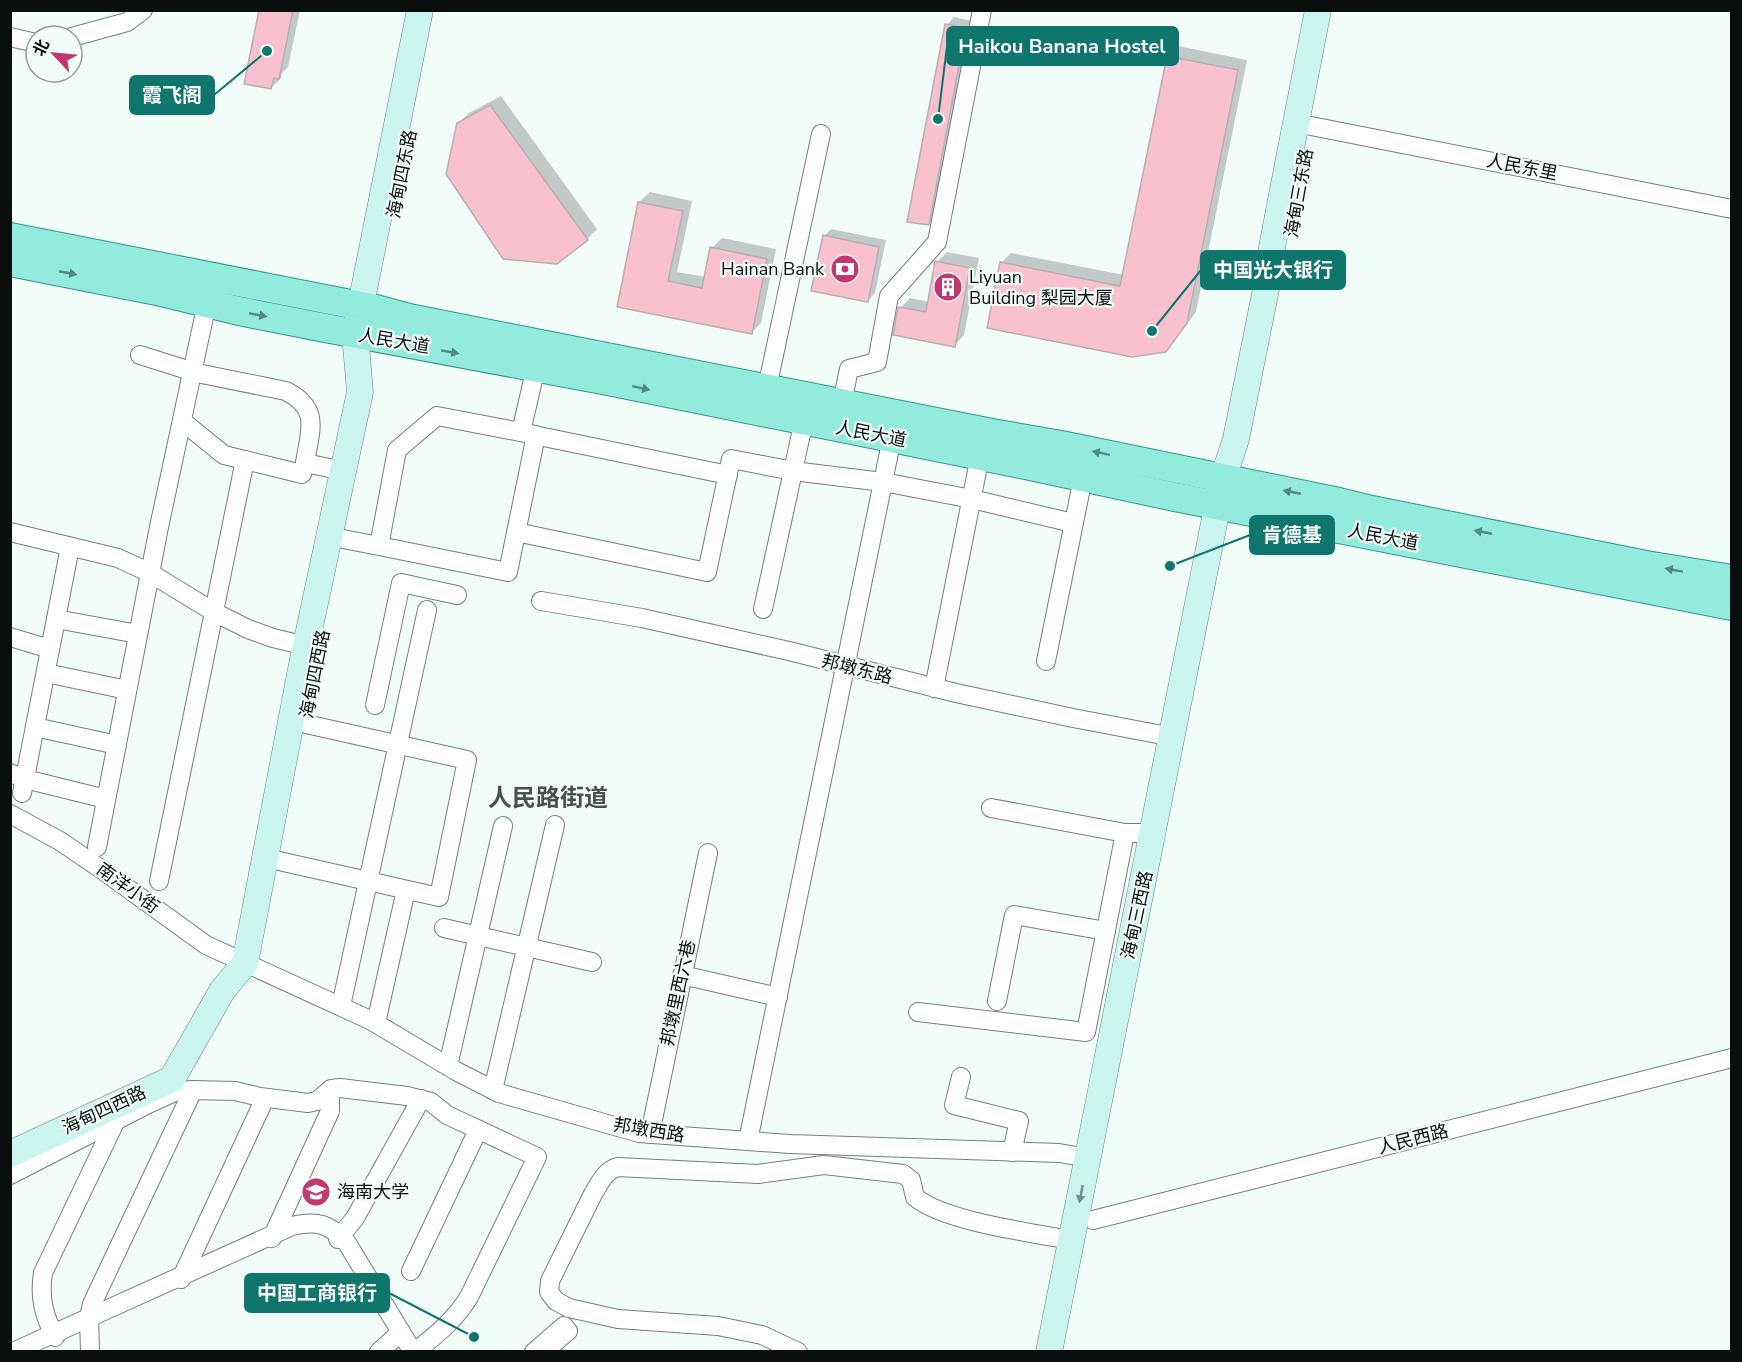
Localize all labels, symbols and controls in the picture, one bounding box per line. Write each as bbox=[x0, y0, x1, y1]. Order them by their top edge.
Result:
north arrow bbox=[24, 24, 84, 84]
callout: Haikou Banana Hostel bbox=[947, 27, 1178, 65]
text: Haikou Banana Hostel bbox=[958, 33, 1166, 60]
text: 北 bbox=[28, 36, 55, 60]
callout: 霞飞阁 bbox=[130, 76, 214, 114]
text: 霞飞阁 bbox=[142, 82, 202, 109]
street label: 海甸四东路 bbox=[382, 128, 422, 220]
street label: 海甸三东路 bbox=[1279, 147, 1319, 239]
street label: 人民东里 bbox=[1484, 148, 1560, 186]
callout: 中国光大银行 bbox=[1201, 251, 1345, 289]
bank icon: Hainan Bank bbox=[829, 253, 861, 285]
place label: Hainan Bank bbox=[721, 257, 825, 281]
text: 中国光大银行 bbox=[1213, 257, 1333, 284]
place label: Liyuan Building 梨园大厦 bbox=[969, 265, 1113, 310]
one-way arrow bbox=[59, 269, 78, 278]
building icon: Liyuan Building 梨园大厦 bbox=[932, 271, 964, 303]
one-way arrow bbox=[249, 311, 268, 320]
street label: 人民大道 bbox=[356, 323, 432, 359]
one-way arrow bbox=[440, 347, 459, 356]
one-way arrow bbox=[632, 384, 651, 393]
street label: 人民大道 bbox=[833, 415, 909, 453]
one-way arrow bbox=[1091, 448, 1110, 457]
one-way arrow bbox=[1282, 487, 1301, 496]
callout: 肯德基 bbox=[1250, 516, 1334, 554]
street label: 人民大道 bbox=[1345, 518, 1421, 556]
text: 肯德基 bbox=[1262, 522, 1322, 549]
one-way arrow bbox=[1473, 527, 1492, 536]
one-way arrow bbox=[1664, 565, 1683, 574]
street label: 海甸四西路 bbox=[295, 628, 335, 720]
street label: 邦墩东路 bbox=[819, 649, 895, 689]
district label: 人民路街道 bbox=[488, 782, 608, 814]
street label: 南洋小街 bbox=[92, 857, 164, 919]
street label: 海甸三西路 bbox=[1116, 868, 1158, 962]
street label: 邦墩里西六巷 bbox=[655, 938, 701, 1048]
street label: 海甸四西路 bbox=[58, 1080, 150, 1140]
street label: 邦墩西路 bbox=[612, 1113, 686, 1147]
street label: 人民西路 bbox=[1375, 1119, 1451, 1159]
school or university icon: 海南大学 bbox=[300, 1176, 332, 1208]
place label: 海南大学 bbox=[337, 1180, 409, 1204]
one-way arrow bbox=[1076, 1185, 1085, 1204]
callout: 中国工商银行 bbox=[245, 1274, 389, 1312]
text: 中国工商银行 bbox=[257, 1280, 377, 1307]

